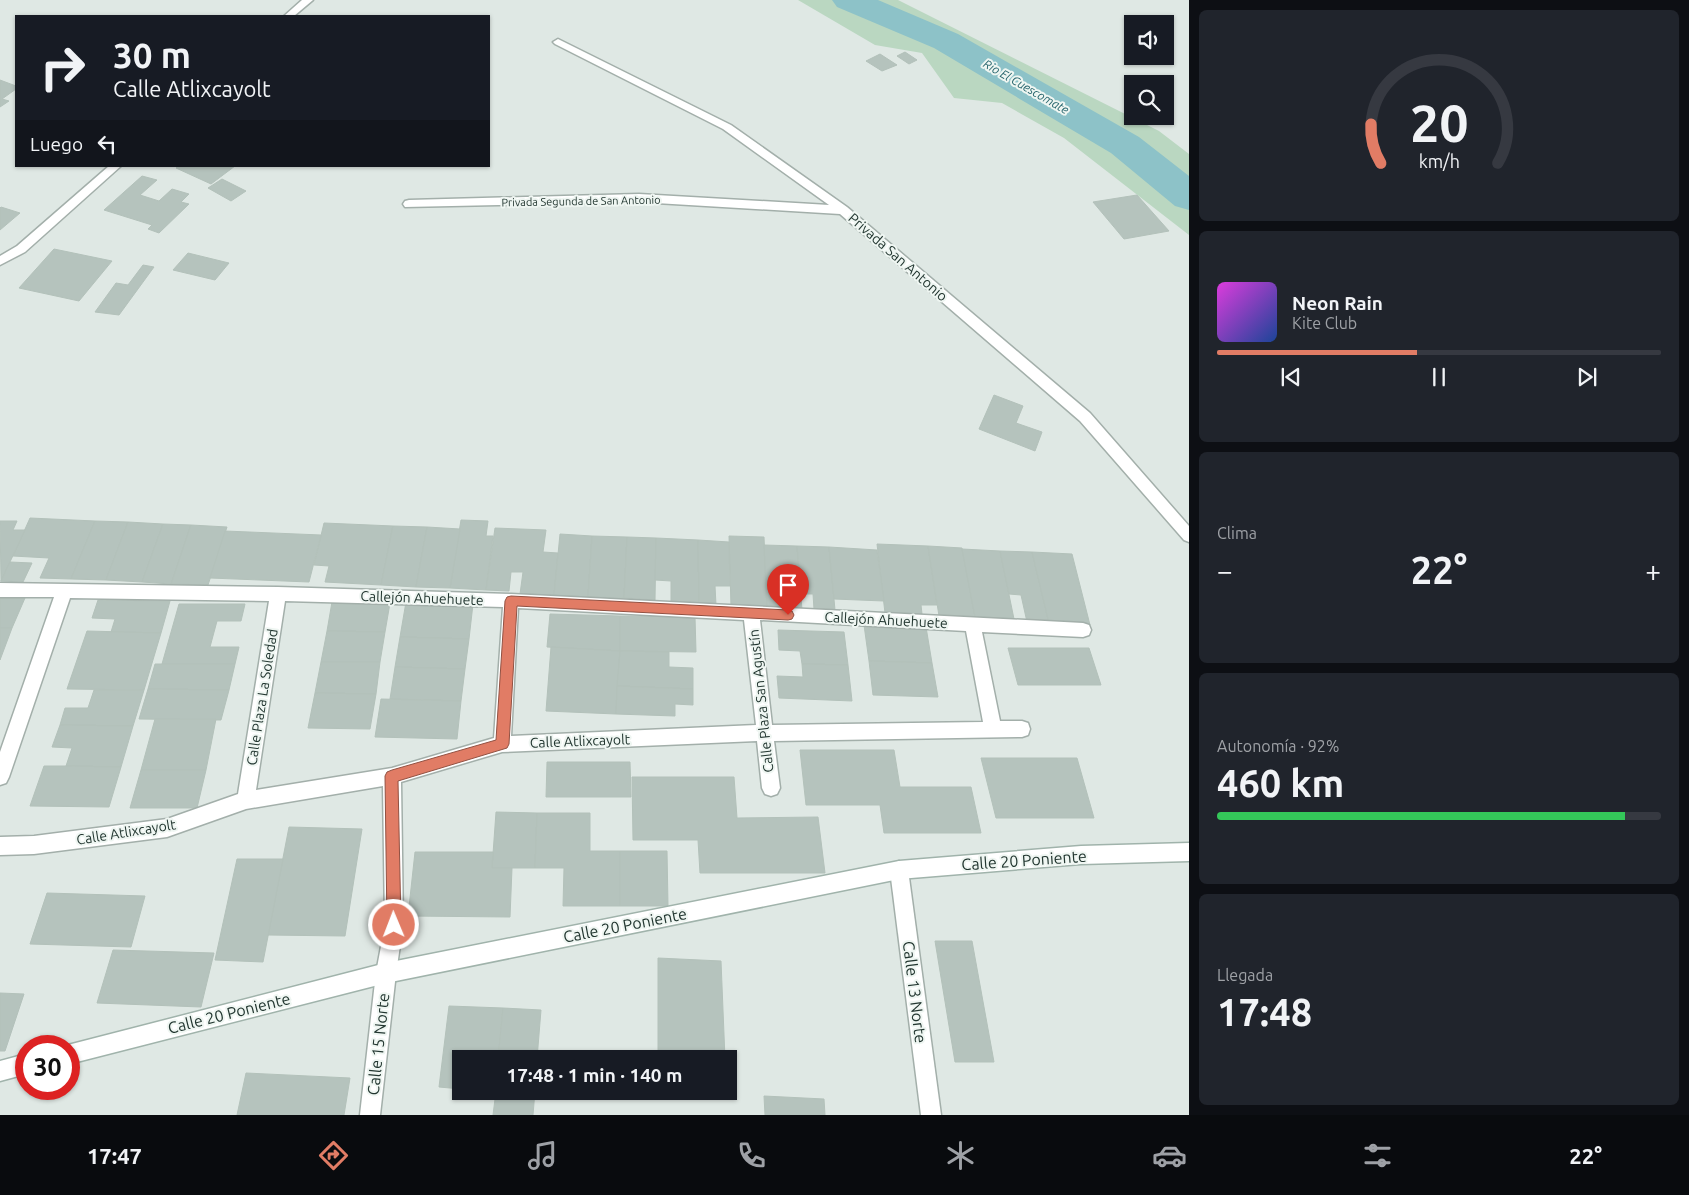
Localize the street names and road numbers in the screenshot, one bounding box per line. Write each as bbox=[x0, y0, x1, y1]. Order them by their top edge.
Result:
street label: Privada Segunda de San Antonio bbox=[501, 194, 661, 208]
street label: Privada San Antonio bbox=[845, 210, 951, 304]
street label: Callejón Ahuehuete bbox=[360, 588, 484, 608]
street label: Callejón Ahuehuete bbox=[824, 609, 948, 631]
street label: Calle Plaza La Soledad bbox=[243, 628, 281, 766]
street label: Calle Plaza San Agustín bbox=[746, 629, 776, 773]
street label: Calle Atlixcayolt bbox=[530, 731, 631, 751]
street label: Calle Atlixcayolt bbox=[75, 816, 177, 848]
street label: Calle 20 Poniente bbox=[961, 847, 1087, 873]
street label: Calle 20 Poniente bbox=[562, 904, 688, 946]
street label: Calle 13 Norte bbox=[900, 940, 930, 1044]
street label: Calle 20 Poniente bbox=[166, 989, 292, 1037]
street label: Calle 15 Norte bbox=[364, 992, 392, 1096]

